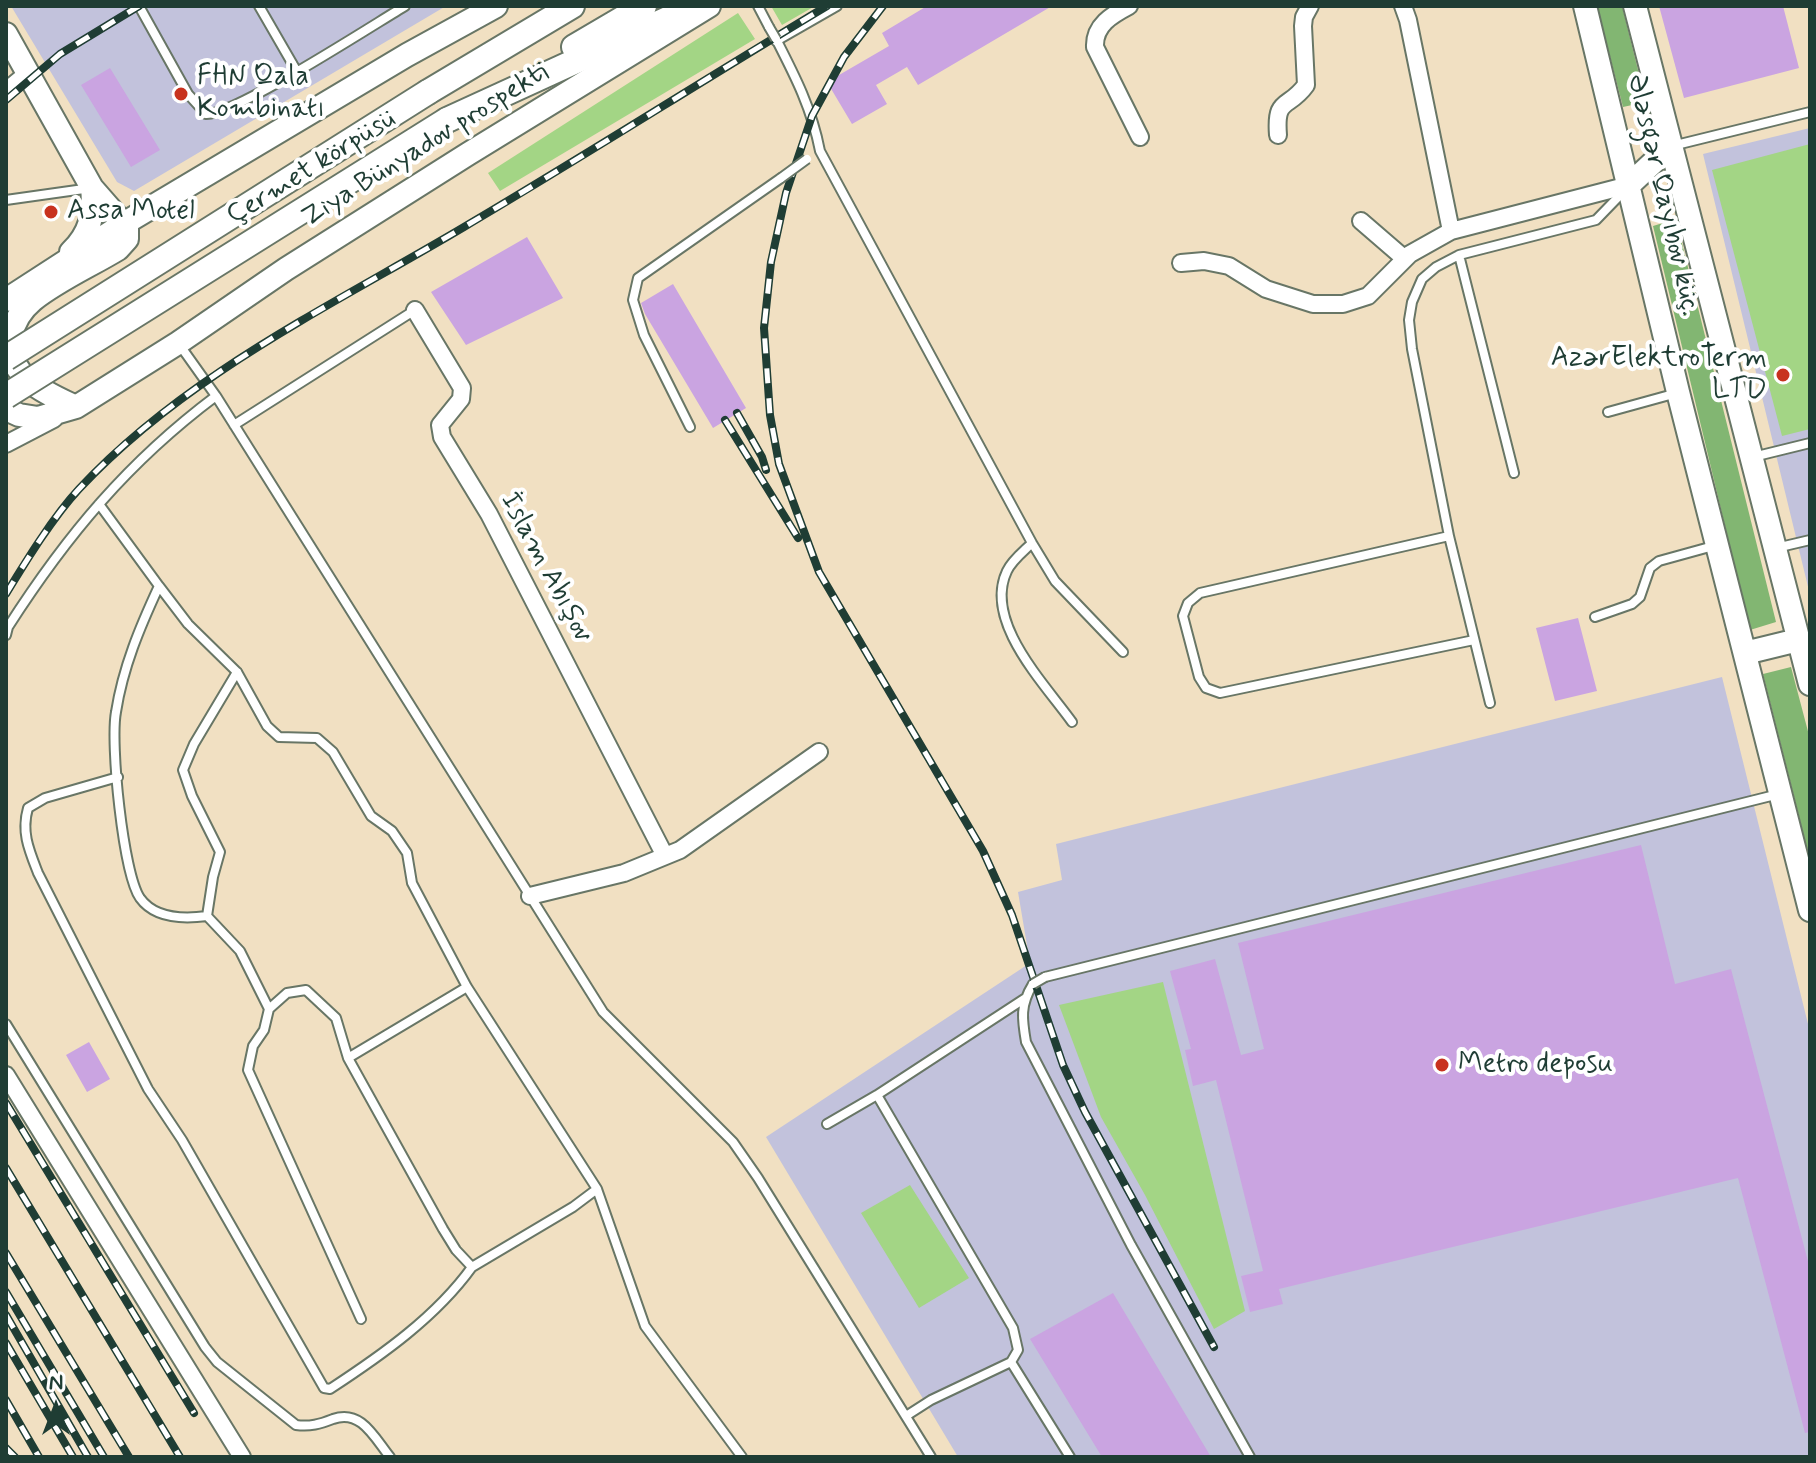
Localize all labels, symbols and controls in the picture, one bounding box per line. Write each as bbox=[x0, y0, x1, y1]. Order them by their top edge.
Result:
street label: Ziya Bünyadov prospekti bbox=[296, 56, 556, 236]
place label: FHN Qala Kombinatı bbox=[197, 61, 325, 127]
street label: Ələsgər Qayıbov küç. bbox=[1618, 71, 1706, 319]
marker: FHN Qala Kombinatı bbox=[172, 85, 190, 103]
street label: Çermet körpüsü bbox=[222, 104, 402, 234]
place label: Assa Motel bbox=[67, 195, 195, 229]
marker: Assa Motel bbox=[42, 203, 60, 221]
place label: AzərElektroTerm LTD bbox=[1551, 342, 1767, 408]
marker: AzərElektroTerm LTD bbox=[1774, 366, 1792, 384]
street label: İslam Abışov bbox=[491, 487, 599, 649]
place label: Metro deposu bbox=[1458, 1048, 1613, 1082]
marker: Metro deposu bbox=[1433, 1056, 1451, 1074]
north arrow bbox=[16, 1367, 96, 1447]
text: N bbox=[49, 1369, 63, 1397]

